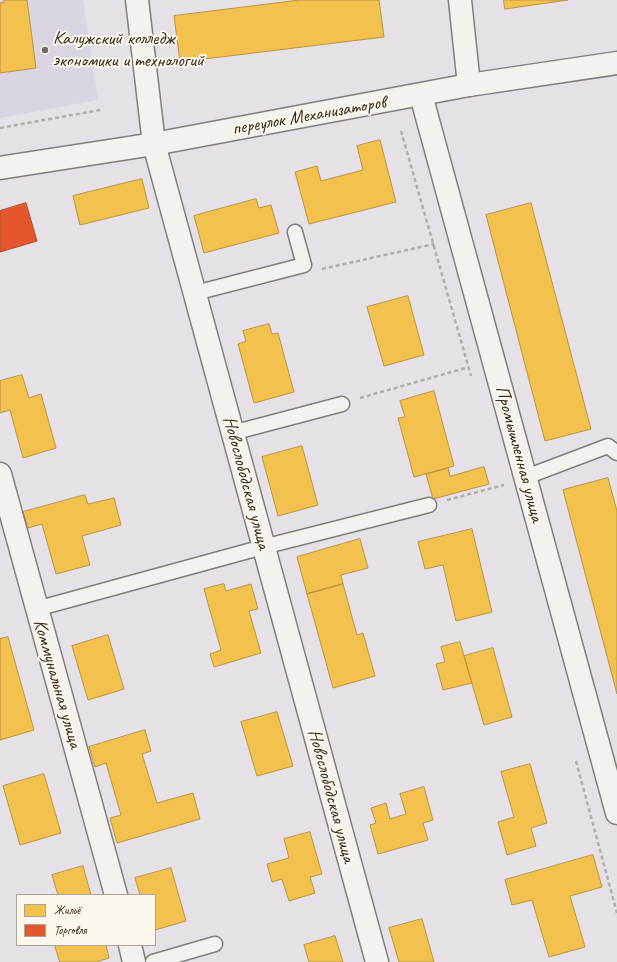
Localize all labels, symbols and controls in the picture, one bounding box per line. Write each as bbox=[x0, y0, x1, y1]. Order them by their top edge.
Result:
place label: Калужский колледж экономики и технологий bbox=[53, 28, 204, 72]
marker: Калужский колледж экономики и технологий bbox=[40, 45, 50, 55]
street label: переулок Механизаторов bbox=[231, 91, 387, 141]
street label: Промышленная улица bbox=[490, 383, 548, 525]
street label: Новослободская улица bbox=[217, 414, 275, 552]
street label: Коммунальная улица bbox=[28, 617, 86, 751]
street label: Новослободская улица bbox=[302, 727, 360, 865]
legend bbox=[16, 894, 156, 946]
text: Жильё bbox=[54, 902, 80, 918]
text: Торговля bbox=[54, 922, 87, 938]

